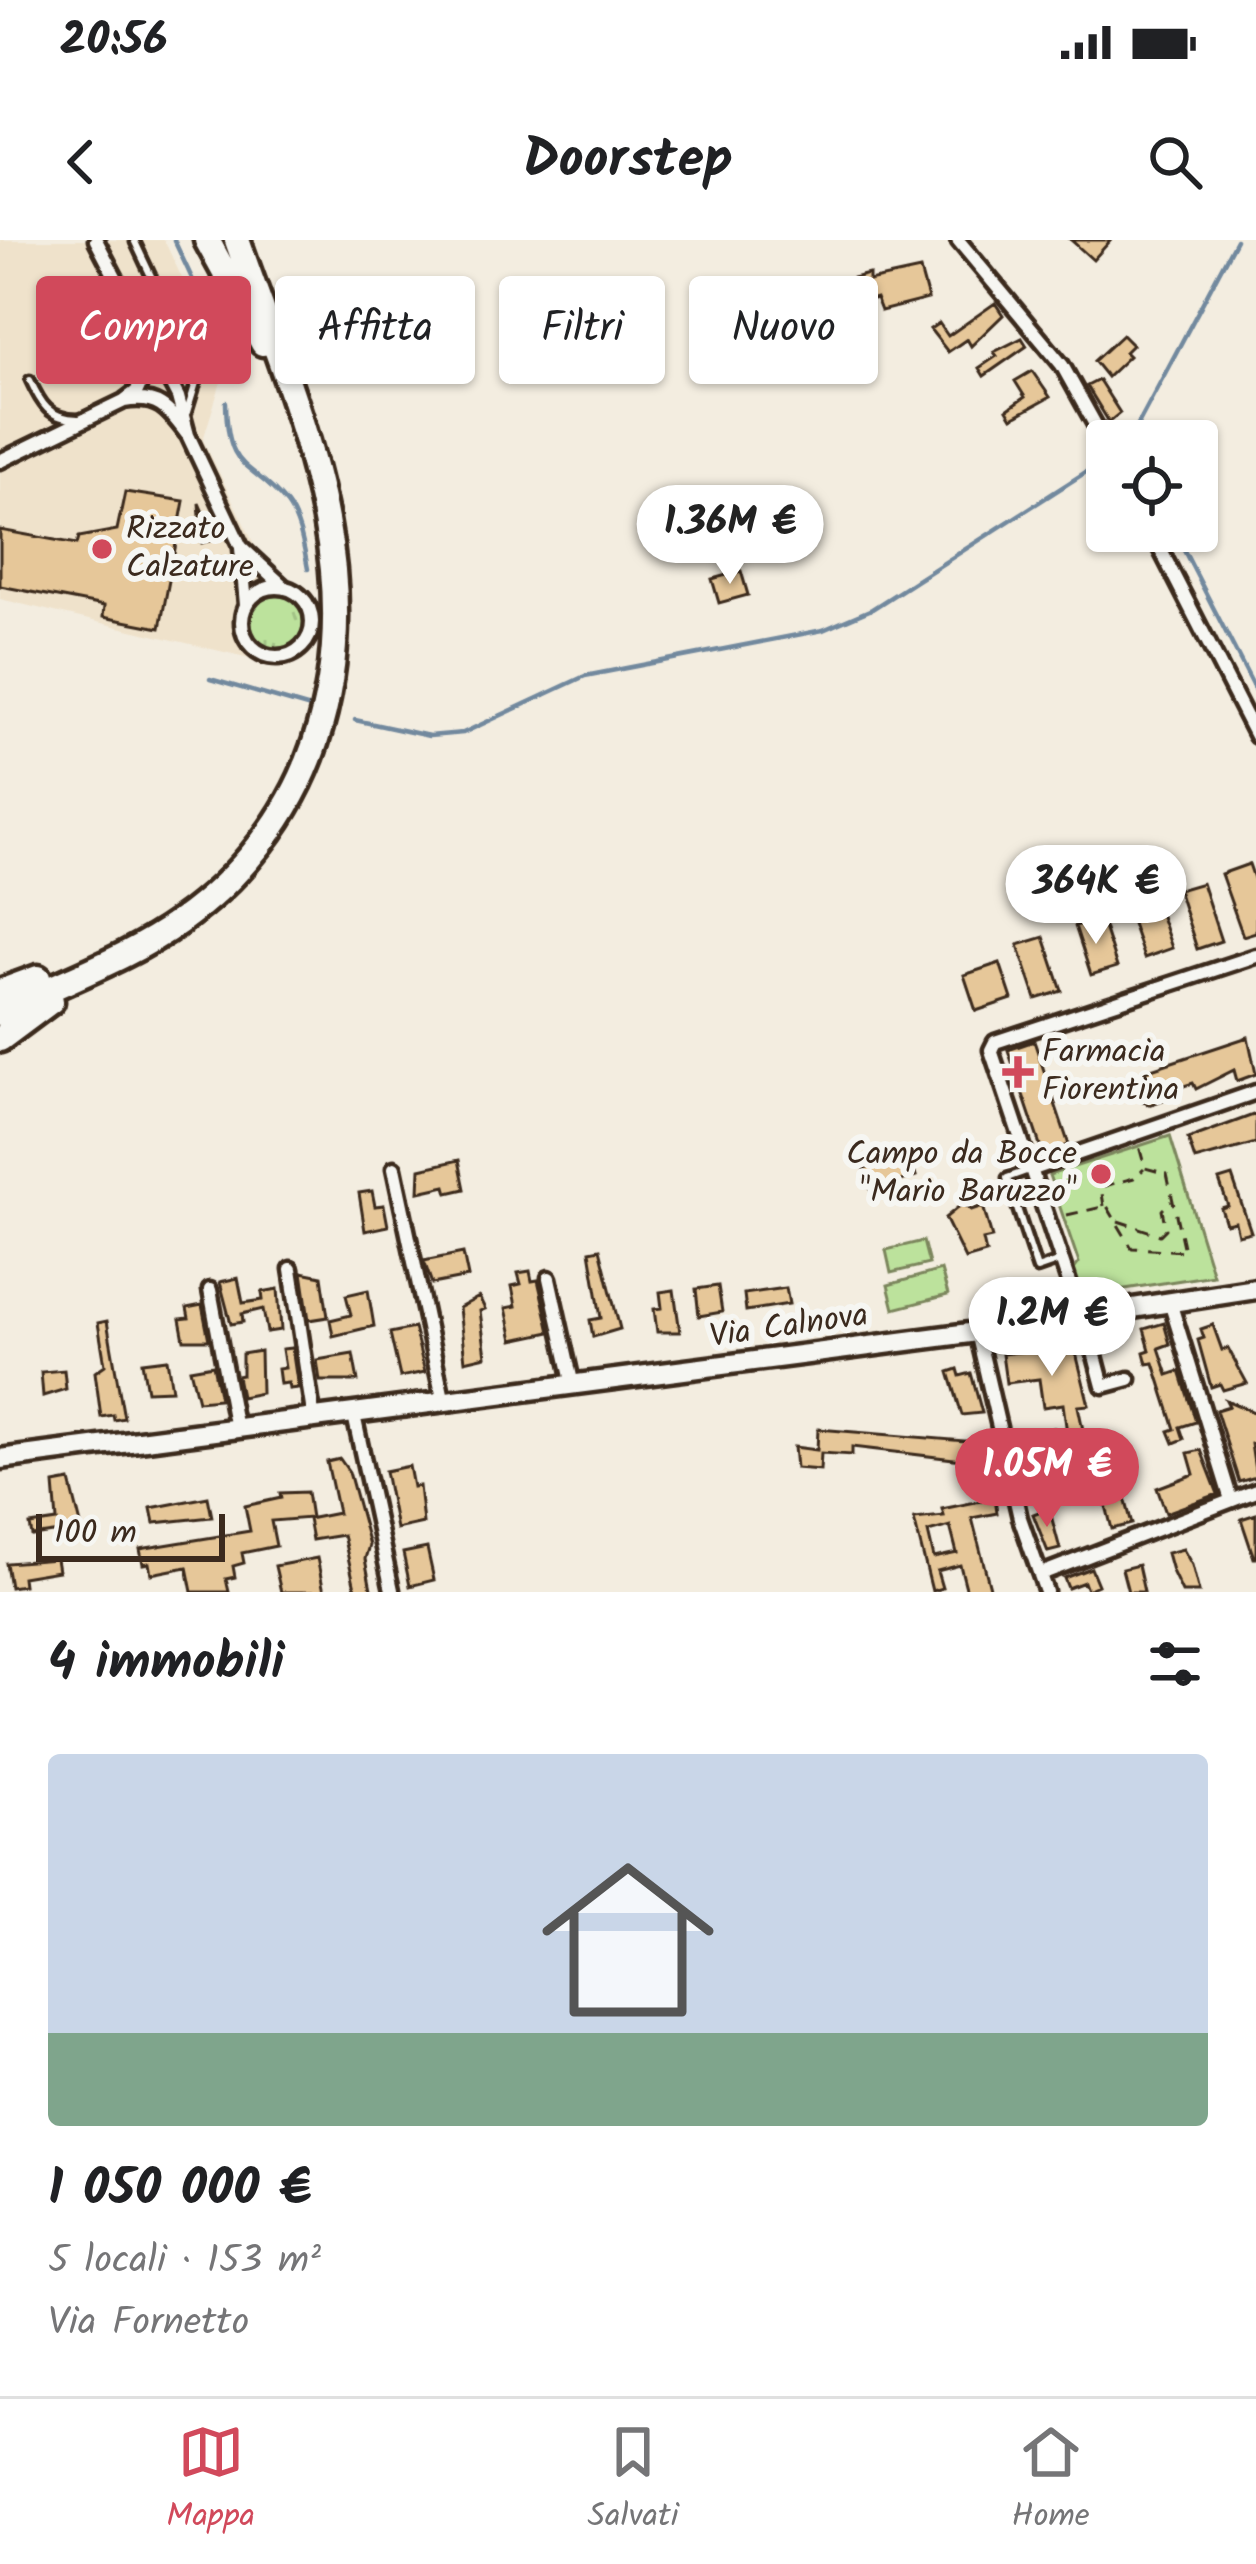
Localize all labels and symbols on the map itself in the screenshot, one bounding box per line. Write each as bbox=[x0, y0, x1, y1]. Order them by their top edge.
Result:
pin: 1.36M € bbox=[619, 485, 841, 587]
place label: Rizzato Calzature bbox=[126, 504, 254, 595]
marker: Rizzato Calzature bbox=[89, 536, 115, 562]
pin: 364K € bbox=[998, 845, 1194, 947]
place label: Farmacia Fiorentina bbox=[1042, 1027, 1179, 1118]
marker: Farmacia Fiorentina bbox=[1005, 1059, 1031, 1085]
place label: Campo da Bocce "Mario Baruzzo" bbox=[846, 1129, 1077, 1220]
marker: Campo da Bocce "Mario Baruzzo" bbox=[1088, 1161, 1114, 1187]
pin: 1.2M € bbox=[954, 1277, 1150, 1379]
street label: Via Calnova bbox=[706, 1290, 872, 1364]
pin: 1.05M € bbox=[936, 1428, 1158, 1530]
scale bar bbox=[36, 1508, 225, 1561]

